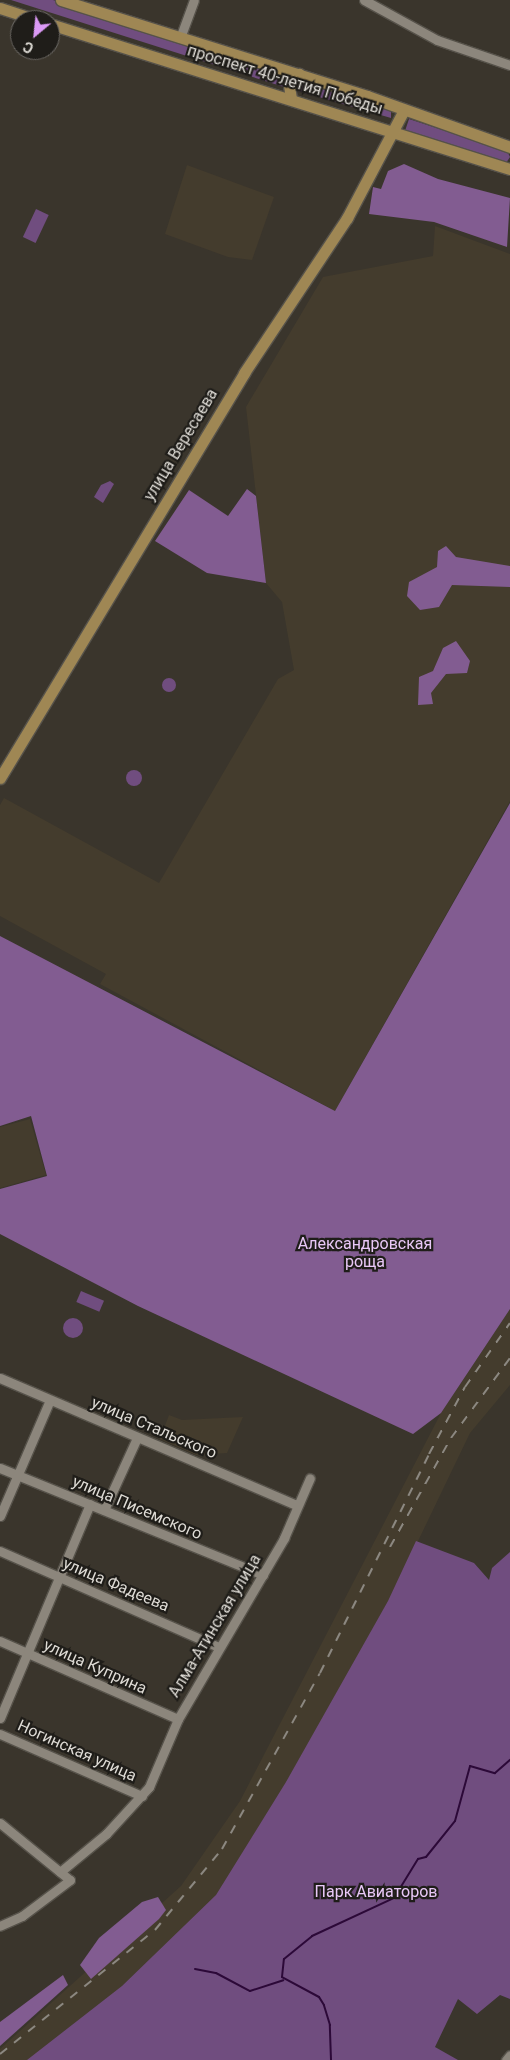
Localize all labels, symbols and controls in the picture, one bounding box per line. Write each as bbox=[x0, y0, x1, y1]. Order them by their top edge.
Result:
north arrow bbox=[10, 10, 60, 60]
text: С bbox=[21, 38, 36, 57]
street label: проспект 40-летия Победы bbox=[185, 41, 385, 119]
street label: улица Вересаева bbox=[140, 386, 222, 504]
park label: Александровская роща bbox=[298, 1234, 432, 1272]
street label: улица Стальского bbox=[88, 1393, 220, 1463]
street label: улица Писемского bbox=[69, 1472, 205, 1544]
street label: Алма-Атинская улица bbox=[165, 1551, 265, 1701]
street label: улица Фадеева bbox=[60, 1554, 172, 1616]
street label: улица Куприна bbox=[40, 1636, 150, 1698]
street label: Ногинская улица bbox=[15, 1716, 139, 1786]
park label: Парк Авиаторов bbox=[315, 1882, 437, 1902]

